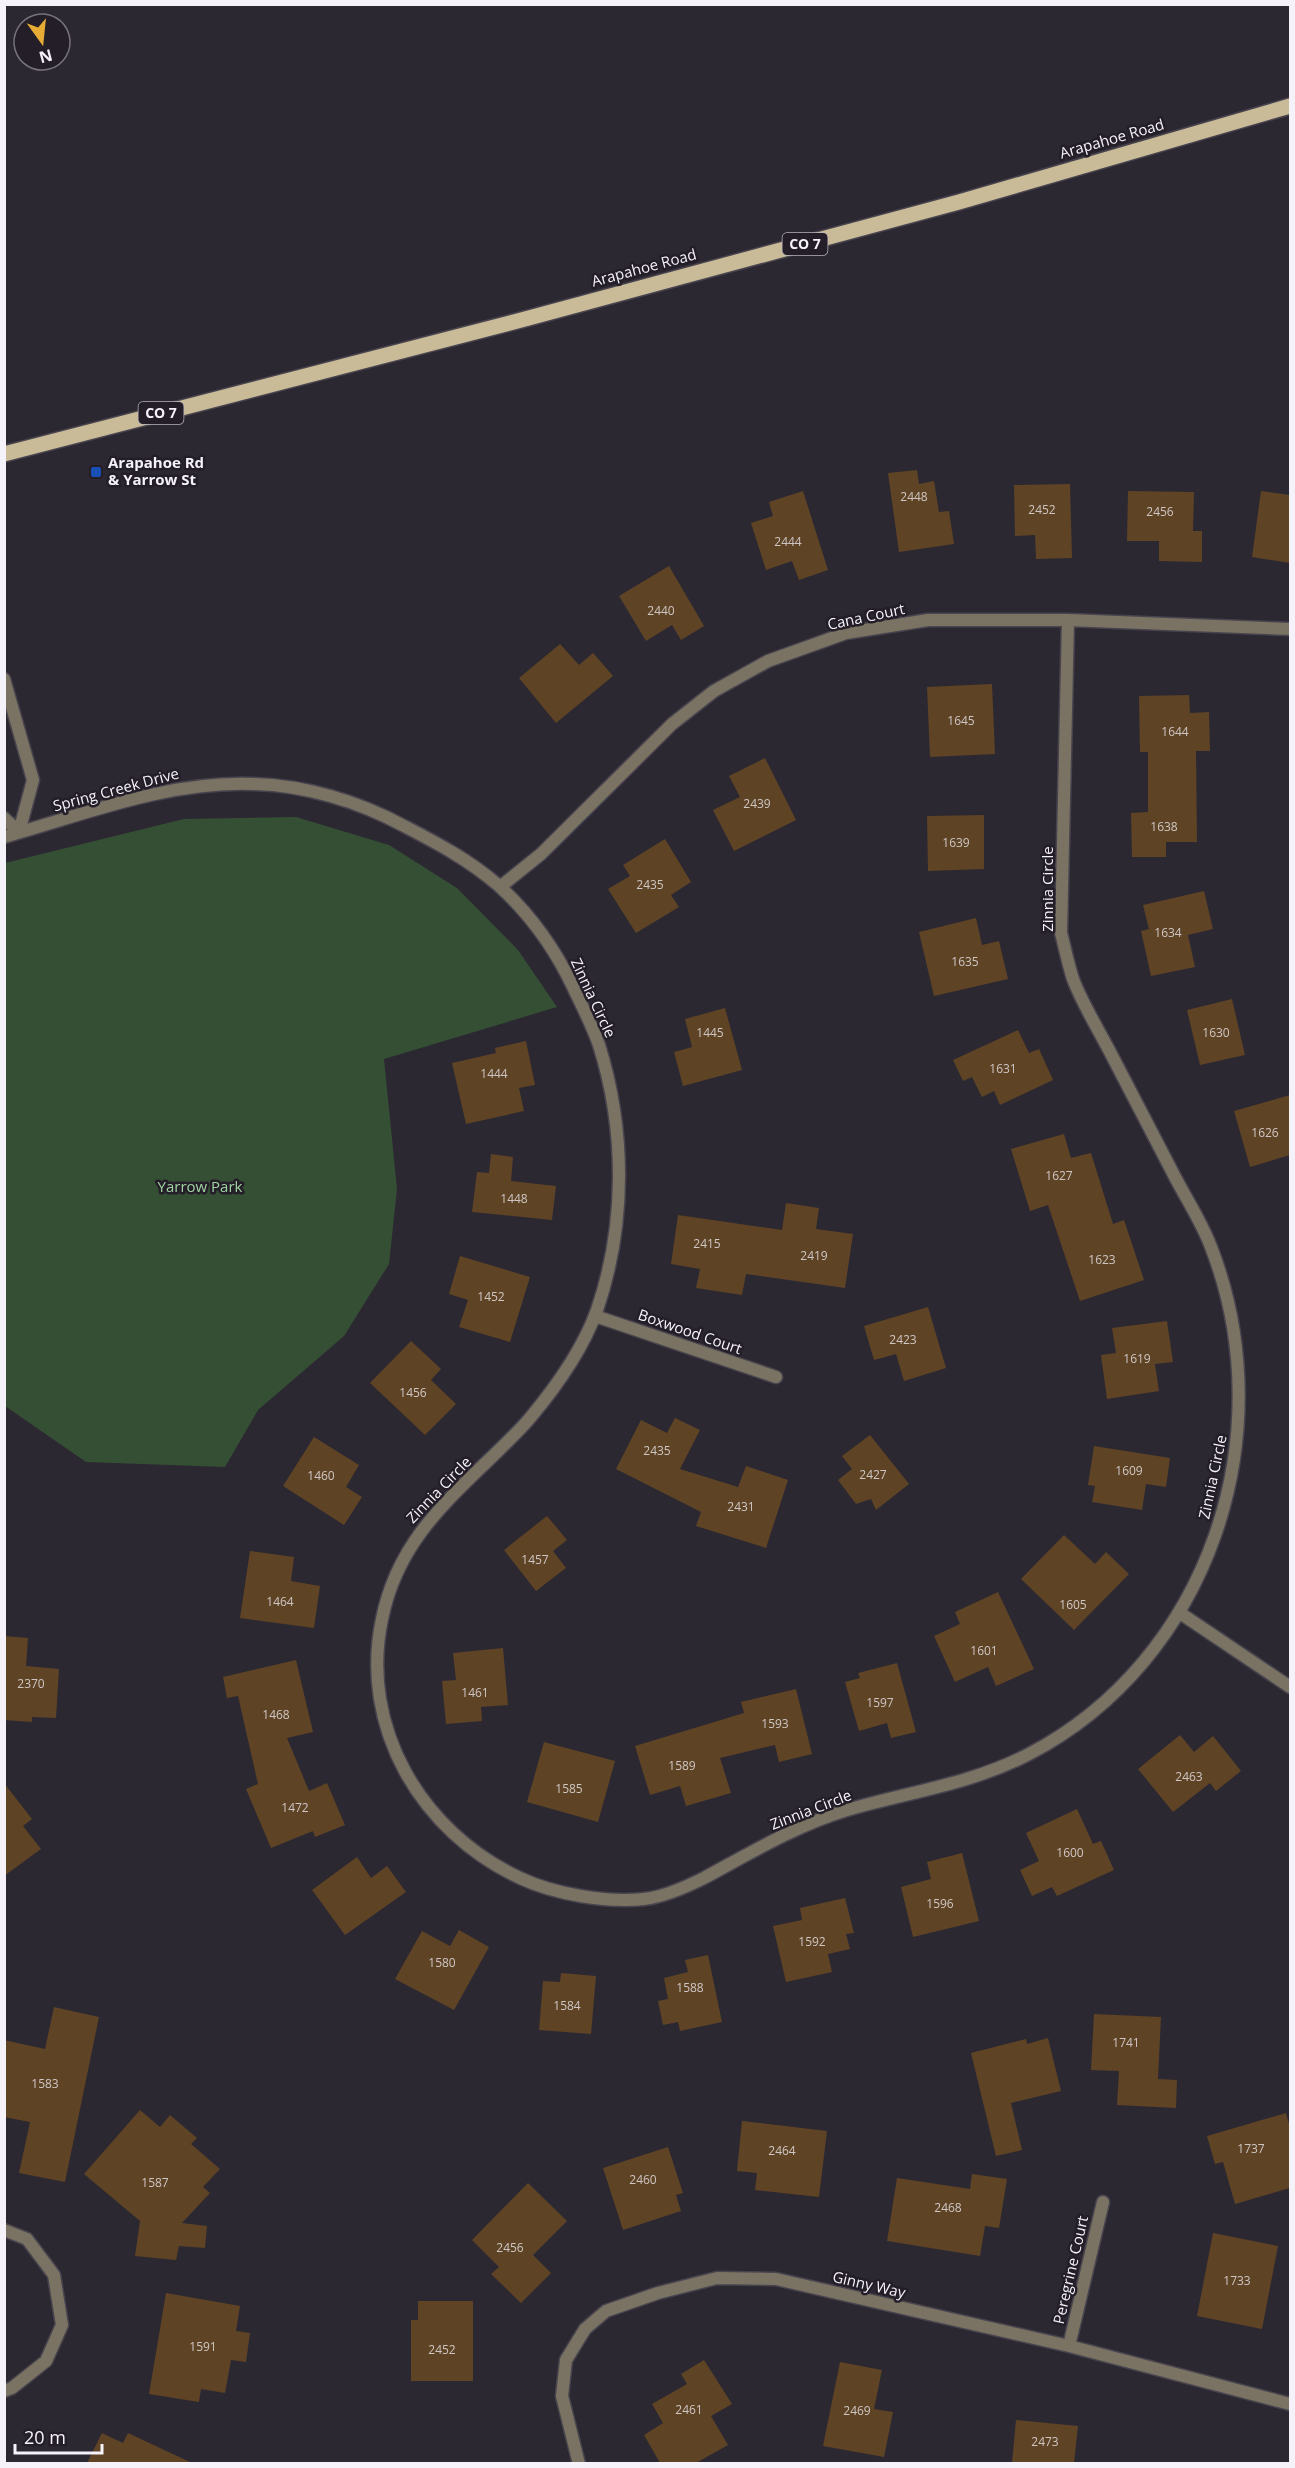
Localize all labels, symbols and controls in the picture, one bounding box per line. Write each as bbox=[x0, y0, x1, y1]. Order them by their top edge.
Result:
north arrow bbox=[12, 12, 72, 72]
text: N bbox=[37, 44, 55, 69]
street label: Arapahoe Road bbox=[1057, 114, 1166, 163]
road number: CO 7 bbox=[782, 233, 828, 255]
street label: Arapahoe Road bbox=[589, 243, 698, 291]
road number: CO 7 bbox=[138, 402, 184, 424]
place label: Arapahoe Rd & Yarrow St bbox=[108, 452, 204, 489]
marker: Arapahoe Rd & Yarrow St bbox=[89, 465, 103, 479]
house number: 2448 bbox=[900, 488, 928, 505]
house number: 2452 bbox=[1028, 501, 1056, 518]
house number: 2456 bbox=[1146, 503, 1174, 520]
house number: 2444 bbox=[774, 533, 802, 550]
street label: Cana Court bbox=[825, 598, 906, 634]
house number: 2440 bbox=[647, 602, 675, 619]
house number: 1645 bbox=[947, 712, 975, 729]
house number: 1644 bbox=[1161, 723, 1189, 740]
street label: Spring Creek Drive bbox=[51, 763, 181, 815]
house number: 2439 bbox=[743, 795, 771, 812]
house number: 1638 bbox=[1150, 818, 1178, 835]
house number: 1639 bbox=[942, 834, 970, 851]
street label: Zinnia Circle bbox=[1037, 846, 1057, 932]
house number: 2435 bbox=[636, 876, 664, 893]
house number: 1634 bbox=[1154, 924, 1182, 941]
house number: 1635 bbox=[951, 953, 979, 970]
street label: Zinnia Circle bbox=[567, 955, 621, 1041]
house number: 1445 bbox=[696, 1024, 724, 1041]
house number: 1630 bbox=[1202, 1024, 1230, 1041]
house number: 1631 bbox=[989, 1060, 1017, 1077]
house number: 1444 bbox=[480, 1065, 508, 1082]
house number: 1626 bbox=[1251, 1124, 1279, 1141]
house number: 1627 bbox=[1045, 1167, 1073, 1184]
park label: Yarrow Park bbox=[158, 1176, 243, 1196]
house number: 1448 bbox=[500, 1190, 528, 1207]
house number: 2415 bbox=[693, 1235, 721, 1252]
house number: 2419 bbox=[800, 1247, 828, 1264]
house number: 1623 bbox=[1088, 1251, 1116, 1268]
house number: 1452 bbox=[477, 1288, 505, 1305]
street label: Boxwood Court bbox=[636, 1304, 745, 1358]
house number: 2423 bbox=[889, 1331, 917, 1348]
house number: 1619 bbox=[1123, 1350, 1151, 1367]
house number: 1456 bbox=[399, 1384, 427, 1401]
street label: Zinnia Circle bbox=[1193, 1433, 1231, 1521]
house number: 2435 bbox=[643, 1442, 671, 1459]
street label: Zinnia Circle bbox=[401, 1452, 475, 1527]
house number: 1609 bbox=[1115, 1462, 1143, 1479]
house number: 2427 bbox=[859, 1466, 887, 1483]
house number: 1460 bbox=[307, 1467, 335, 1484]
house number: 2431 bbox=[727, 1498, 755, 1515]
house number: 1457 bbox=[521, 1551, 549, 1568]
house number: 1464 bbox=[266, 1593, 294, 1610]
house number: 1605 bbox=[1059, 1596, 1087, 1613]
house number: 1601 bbox=[970, 1642, 998, 1659]
house number: 2370 bbox=[17, 1675, 45, 1692]
house number: 1461 bbox=[461, 1684, 489, 1701]
house number: 1597 bbox=[866, 1694, 894, 1711]
house number: 1468 bbox=[262, 1706, 290, 1723]
house number: 1593 bbox=[761, 1715, 789, 1732]
house number: 1589 bbox=[668, 1757, 696, 1774]
house number: 2463 bbox=[1175, 1768, 1203, 1785]
house number: 1585 bbox=[555, 1780, 583, 1797]
street label: Zinnia Circle bbox=[767, 1784, 854, 1834]
house number: 1472 bbox=[281, 1799, 309, 1816]
house number: 1600 bbox=[1056, 1844, 1084, 1861]
house number: 1596 bbox=[926, 1895, 954, 1912]
house number: 1592 bbox=[798, 1933, 826, 1950]
house number: 1580 bbox=[428, 1954, 456, 1971]
house number: 1588 bbox=[676, 1979, 704, 1996]
house number: 1584 bbox=[553, 1997, 581, 2014]
house number: 1741 bbox=[1112, 2034, 1140, 2051]
house number: 1583 bbox=[31, 2075, 59, 2092]
house number: 1737 bbox=[1237, 2140, 1265, 2157]
house number: 2464 bbox=[768, 2142, 796, 2159]
house number: 2460 bbox=[629, 2171, 657, 2188]
house number: 1587 bbox=[141, 2174, 169, 2191]
house number: 2468 bbox=[934, 2199, 962, 2216]
street label: Peregrine Court bbox=[1048, 2214, 1092, 2326]
house number: 2456 bbox=[496, 2239, 524, 2256]
street label: Ginny Way bbox=[831, 2266, 908, 2302]
house number: 1733 bbox=[1223, 2272, 1251, 2289]
house number: 1591 bbox=[189, 2338, 217, 2355]
house number: 2452 bbox=[428, 2341, 456, 2358]
house number: 2461 bbox=[675, 2401, 703, 2418]
house number: 2469 bbox=[843, 2402, 871, 2419]
scale bar bbox=[15, 2417, 102, 2455]
text: 20 m bbox=[24, 2425, 66, 2449]
house number: 2473 bbox=[1031, 2433, 1059, 2450]

